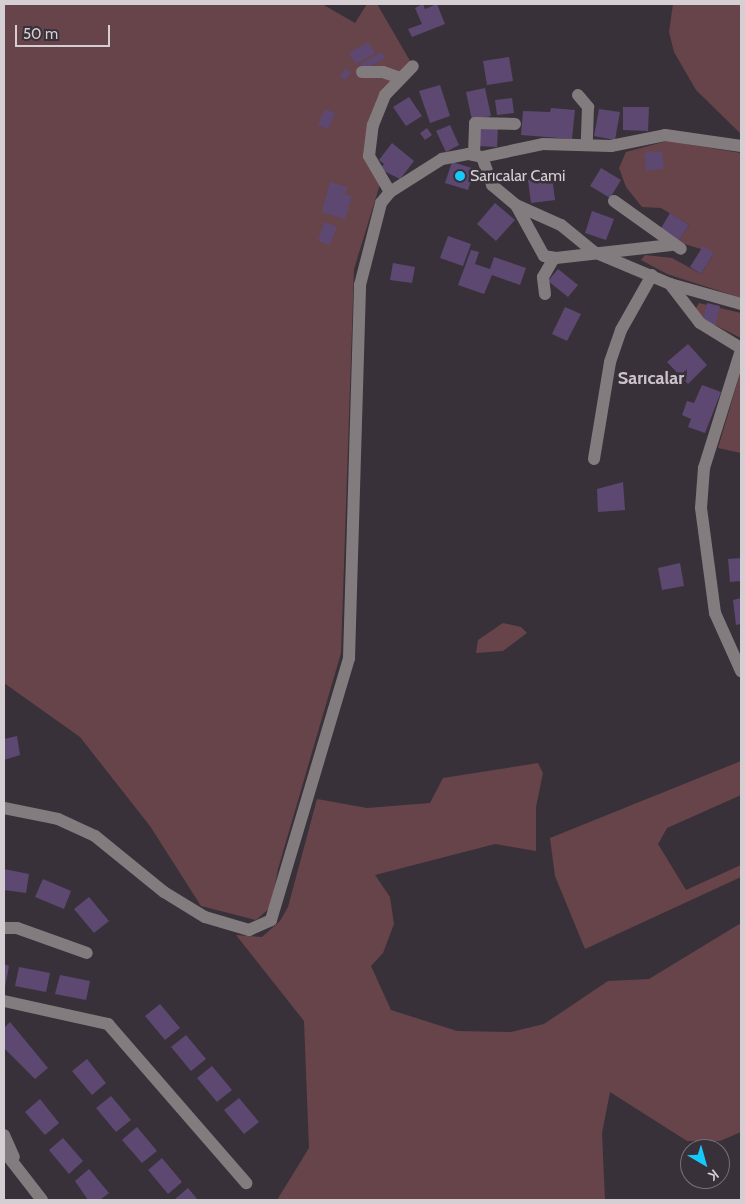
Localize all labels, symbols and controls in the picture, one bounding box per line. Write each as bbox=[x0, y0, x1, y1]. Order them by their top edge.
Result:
scale bar bbox=[18, 15, 112, 47]
text: 50 m bbox=[23, 25, 58, 43]
place label: Sarıcalar Cami bbox=[470, 166, 565, 186]
marker: Sarıcalar Cami bbox=[454, 170, 466, 182]
district label: Sarıcalar bbox=[618, 367, 684, 389]
north arrow bbox=[680, 1139, 730, 1189]
text: K bbox=[705, 1165, 723, 1185]

